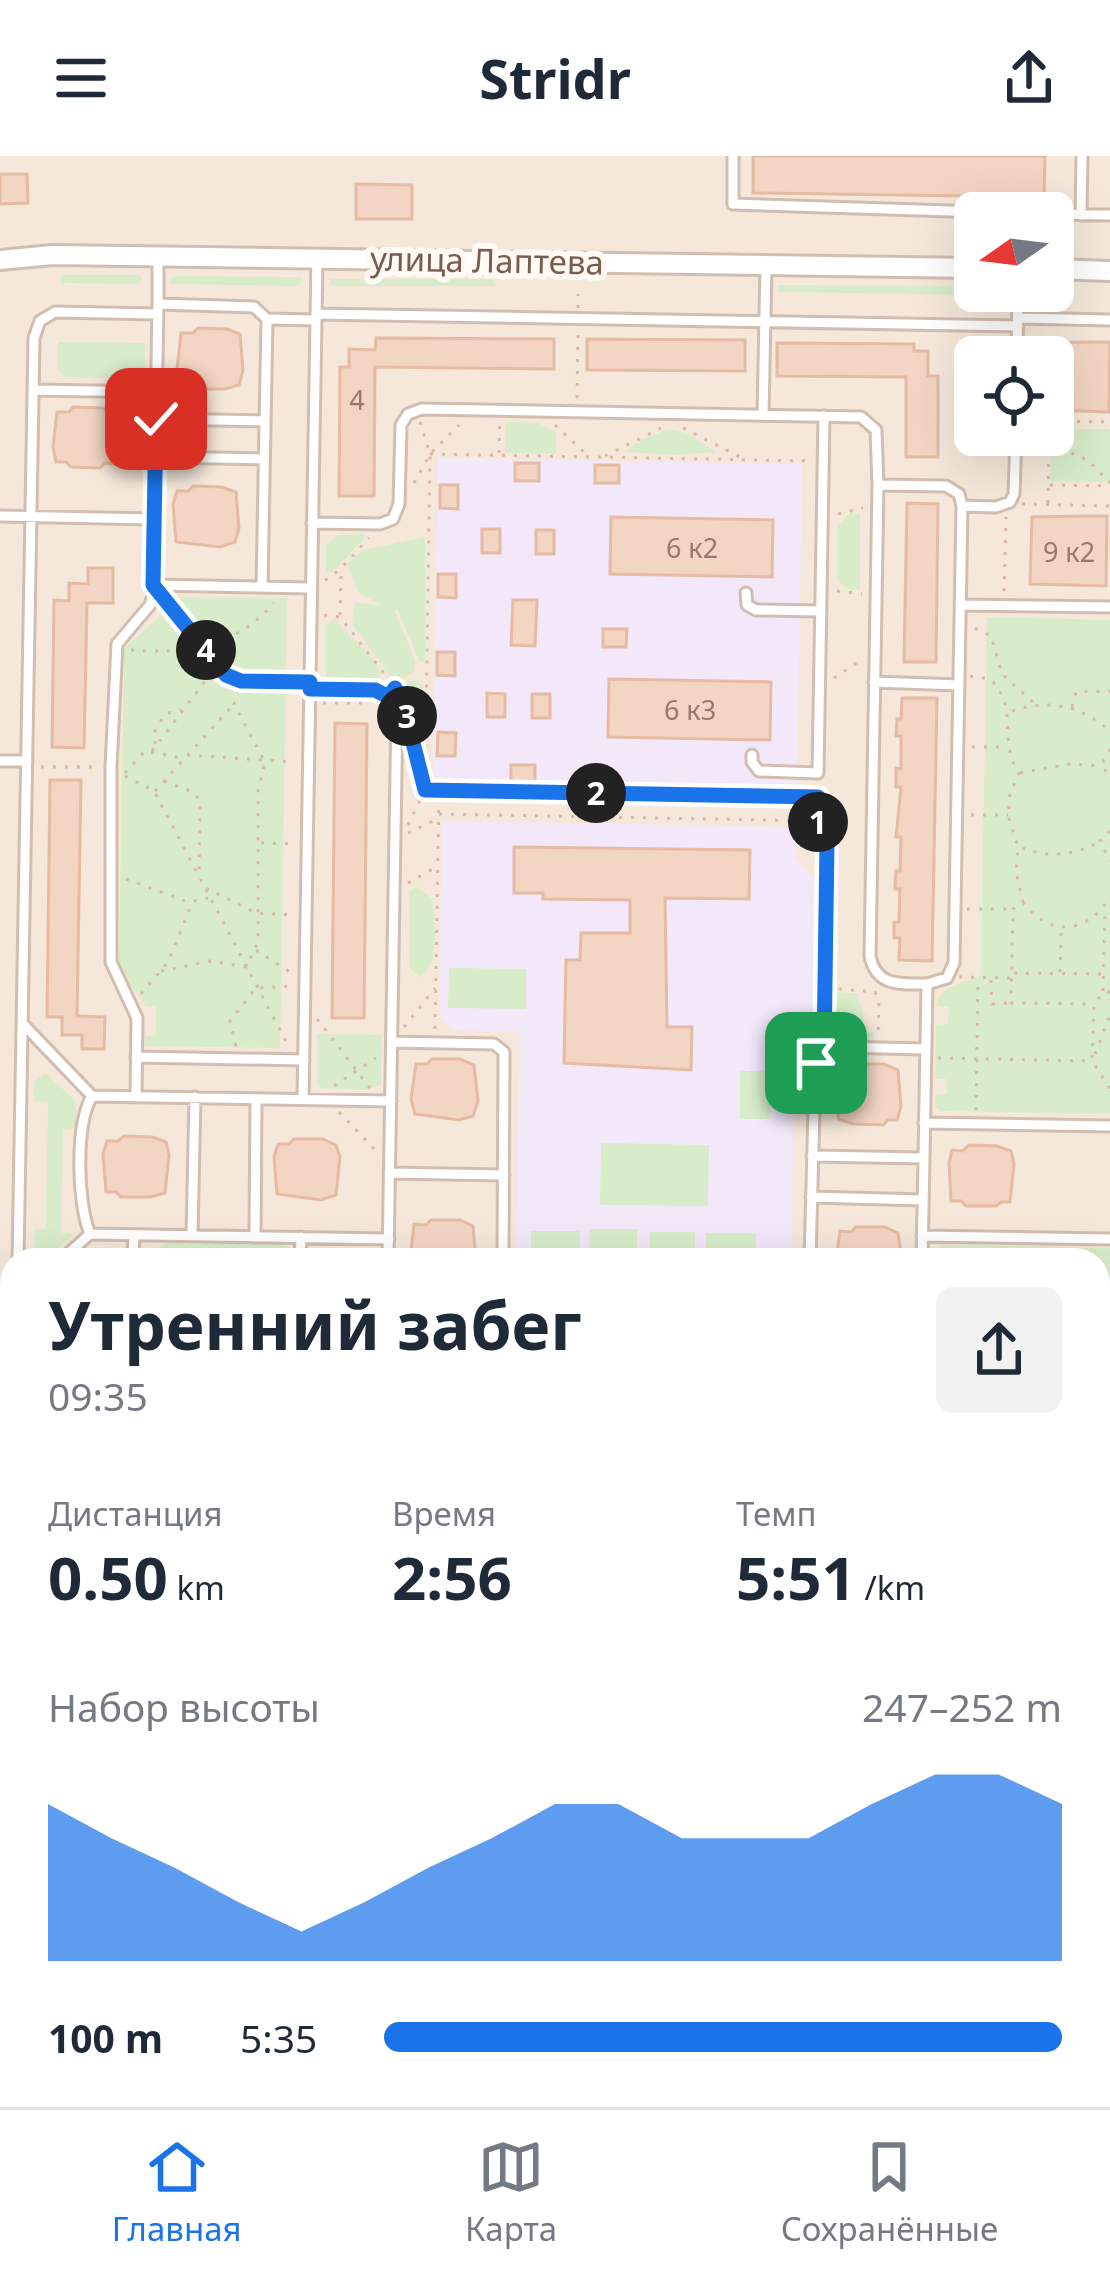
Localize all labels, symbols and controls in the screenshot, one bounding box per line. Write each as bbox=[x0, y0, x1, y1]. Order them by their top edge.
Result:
text: Stridr bbox=[479, 41, 631, 115]
icon: menu bbox=[48, 45, 114, 111]
icon: share bbox=[996, 45, 1062, 111]
north arrow bbox=[954, 192, 1074, 312]
map controls bbox=[954, 192, 1074, 456]
street label: улица Лаптева bbox=[370, 235, 604, 285]
button: locate bbox=[954, 336, 1074, 456]
pin bbox=[105, 368, 207, 470]
house number: 4 bbox=[349, 381, 365, 418]
icon: check bbox=[123, 386, 189, 452]
house number: 6 к2 bbox=[666, 529, 718, 566]
house number: 9 к2 bbox=[1043, 533, 1095, 570]
pin: 4 bbox=[176, 620, 236, 680]
text: 4 bbox=[197, 627, 215, 672]
pin: 3 bbox=[377, 686, 437, 746]
house number: 6 к3 bbox=[664, 691, 716, 728]
text: 3 bbox=[398, 693, 416, 738]
pin: 2 bbox=[566, 763, 626, 823]
text: 2 bbox=[587, 770, 605, 815]
pin: 1 bbox=[788, 792, 848, 852]
text: 1 bbox=[809, 799, 827, 844]
pin bbox=[765, 1012, 867, 1114]
icon: arrive bbox=[783, 1030, 849, 1096]
text: Утренний забег bbox=[48, 1279, 581, 1369]
button: share bbox=[936, 1287, 1062, 1413]
text: 09:35 bbox=[48, 1369, 148, 1422]
text: Дистанция bbox=[48, 1491, 223, 1536]
text: Время bbox=[392, 1491, 496, 1536]
text: Темп bbox=[736, 1491, 817, 1536]
text: 0.50 bbox=[48, 1536, 168, 1618]
text: 2:56 bbox=[392, 1536, 512, 1618]
text: 5:51 bbox=[736, 1536, 856, 1618]
text: km bbox=[168, 1565, 225, 1610]
text: /km bbox=[856, 1565, 925, 1610]
text: Набор высоты bbox=[48, 1680, 320, 1733]
text: 247–252 m bbox=[862, 1680, 1062, 1733]
text: 100 m bbox=[48, 2011, 163, 2064]
text: 5:35 bbox=[240, 2011, 317, 2064]
tab: Главная bbox=[112, 2134, 242, 2251]
tab: Карта bbox=[465, 2134, 557, 2251]
tab: Сохранённые bbox=[781, 2134, 998, 2251]

